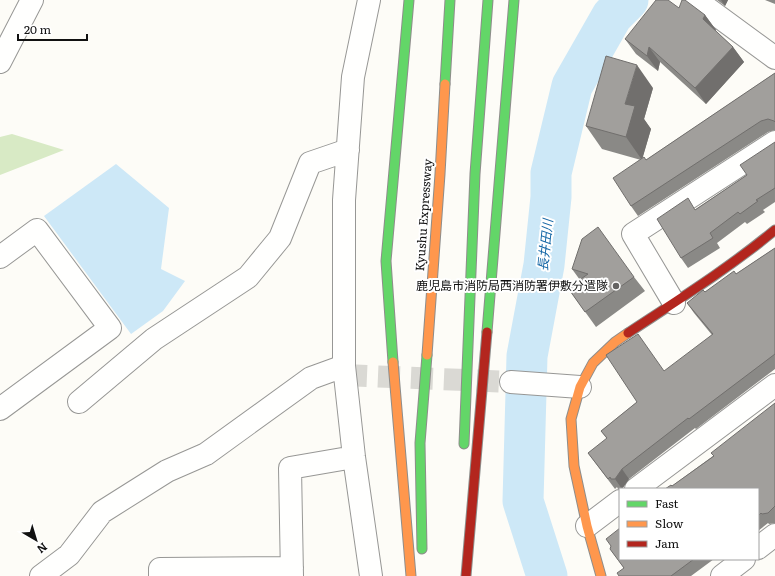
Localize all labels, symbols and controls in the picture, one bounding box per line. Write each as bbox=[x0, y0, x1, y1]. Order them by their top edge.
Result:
scale bar bbox=[18, 16, 87, 42]
text: 20 m bbox=[24, 20, 51, 38]
street label: Kyushu Expressway bbox=[410, 158, 436, 272]
water label: 長井田川 bbox=[532, 216, 557, 272]
place label: 鹿児島市消防局西消防署伊敷分遣隊 bbox=[416, 276, 608, 294]
marker: 鹿児島市消防局西消防署伊敷分遣隊 bbox=[611, 281, 621, 291]
legend bbox=[619, 488, 759, 560]
text: Fast bbox=[655, 494, 679, 512]
text: Slow bbox=[655, 514, 684, 532]
north arrow bbox=[16, 520, 56, 560]
text: Jam bbox=[655, 534, 680, 552]
text: N bbox=[34, 540, 51, 558]

